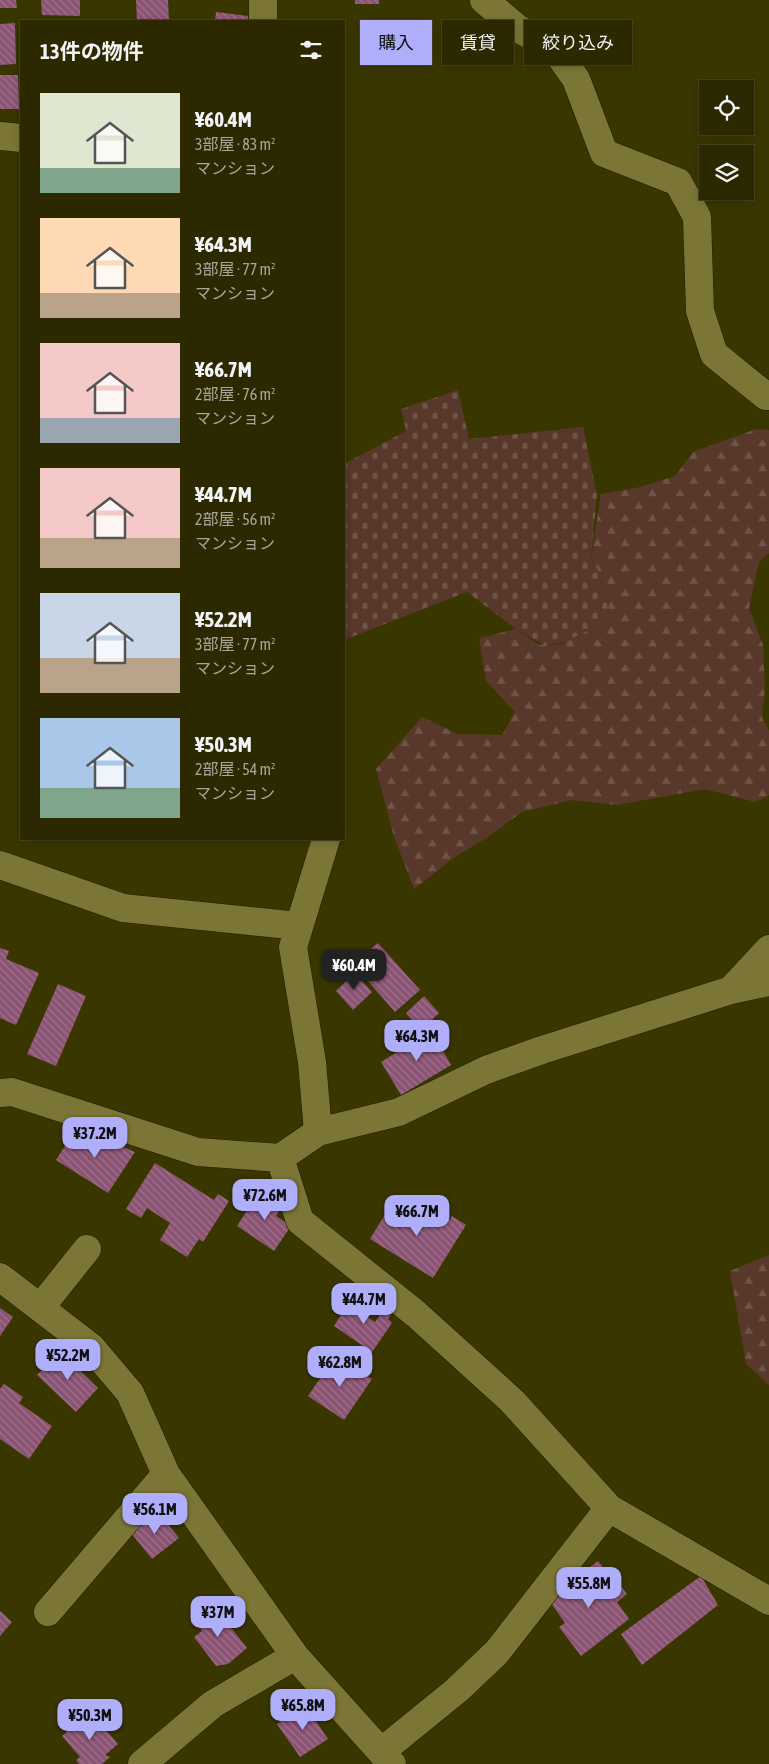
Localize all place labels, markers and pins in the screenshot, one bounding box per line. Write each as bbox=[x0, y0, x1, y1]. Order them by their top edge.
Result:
pin: ¥60.4M bbox=[313, 948, 395, 991]
pin: ¥64.3M bbox=[376, 1020, 458, 1062]
pin: ¥37.2M bbox=[54, 1116, 136, 1159]
pin: ¥72.6M bbox=[224, 1178, 306, 1221]
pin: ¥66.7M bbox=[376, 1194, 458, 1237]
pin: ¥44.7M bbox=[323, 1282, 405, 1325]
pin: ¥52.2M bbox=[27, 1338, 109, 1381]
pin: ¥62.8M bbox=[299, 1346, 381, 1388]
pin: ¥56.1M bbox=[114, 1492, 196, 1535]
pin: ¥55.8M bbox=[548, 1566, 630, 1609]
pin: ¥37M bbox=[188, 1596, 248, 1638]
pin: ¥65.8M bbox=[262, 1688, 344, 1731]
pin: ¥50.3M bbox=[49, 1698, 131, 1741]

